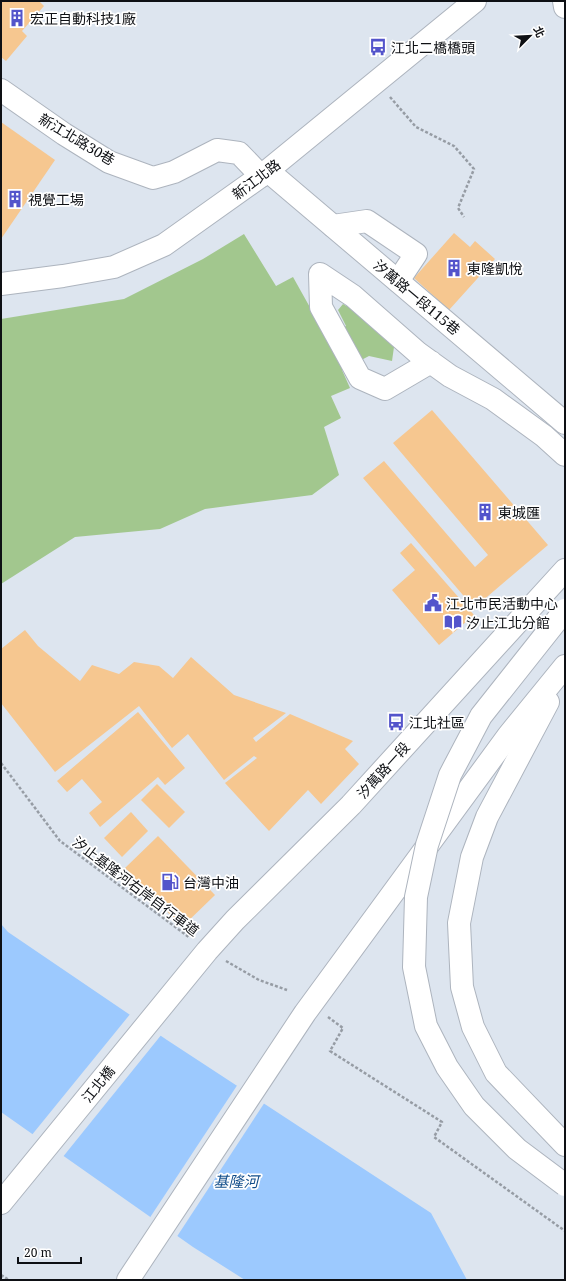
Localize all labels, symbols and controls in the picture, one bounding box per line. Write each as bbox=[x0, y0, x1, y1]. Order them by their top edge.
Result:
building icon: 宏正自動科技1廠 bbox=[7, 8, 27, 28]
place label: 宏正自動科技1廠 bbox=[30, 9, 136, 28]
north arrow bbox=[510, 16, 550, 56]
text: 北 bbox=[531, 24, 549, 40]
bus stop icon: 江北二橋橋頭 bbox=[368, 37, 388, 57]
place label: 江北二橋橋頭 bbox=[391, 38, 475, 57]
street label: 新江北路30巷 bbox=[35, 109, 119, 169]
street label: 新江北路 bbox=[228, 155, 284, 203]
building icon: 視覺工場 bbox=[5, 189, 25, 209]
place label: 視覺工場 bbox=[28, 190, 84, 209]
street label: 汐萬路一段115巷 bbox=[370, 255, 464, 339]
building icon: 東隆凱悅 bbox=[444, 258, 464, 278]
place label: 東隆凱悅 bbox=[467, 259, 523, 278]
building icon: 東城匯 bbox=[475, 502, 495, 522]
place label: 東城匯 bbox=[498, 503, 540, 522]
public building icon: 江北市民活動中心 bbox=[423, 593, 443, 613]
place label: 江北市民活動中心 bbox=[446, 594, 558, 613]
library icon: 汐止江北分館 bbox=[443, 612, 463, 632]
place label: 汐止江北分館 bbox=[466, 613, 550, 632]
bus stop icon: 江北社區 bbox=[386, 712, 406, 732]
place label: 江北社區 bbox=[409, 713, 465, 732]
street label: 汐萬路一段 bbox=[353, 738, 413, 802]
street label: 汐止基隆河右岸自行車道 bbox=[69, 832, 203, 940]
fuel station icon: 台灣中油 bbox=[160, 872, 180, 892]
place label: 台灣中油 bbox=[183, 873, 239, 892]
street label: 江北橋 bbox=[77, 1062, 119, 1106]
water label: 基隆河 bbox=[213, 1171, 261, 1191]
scale bar bbox=[18, 1239, 81, 1265]
text: 20 m bbox=[24, 1244, 52, 1261]

